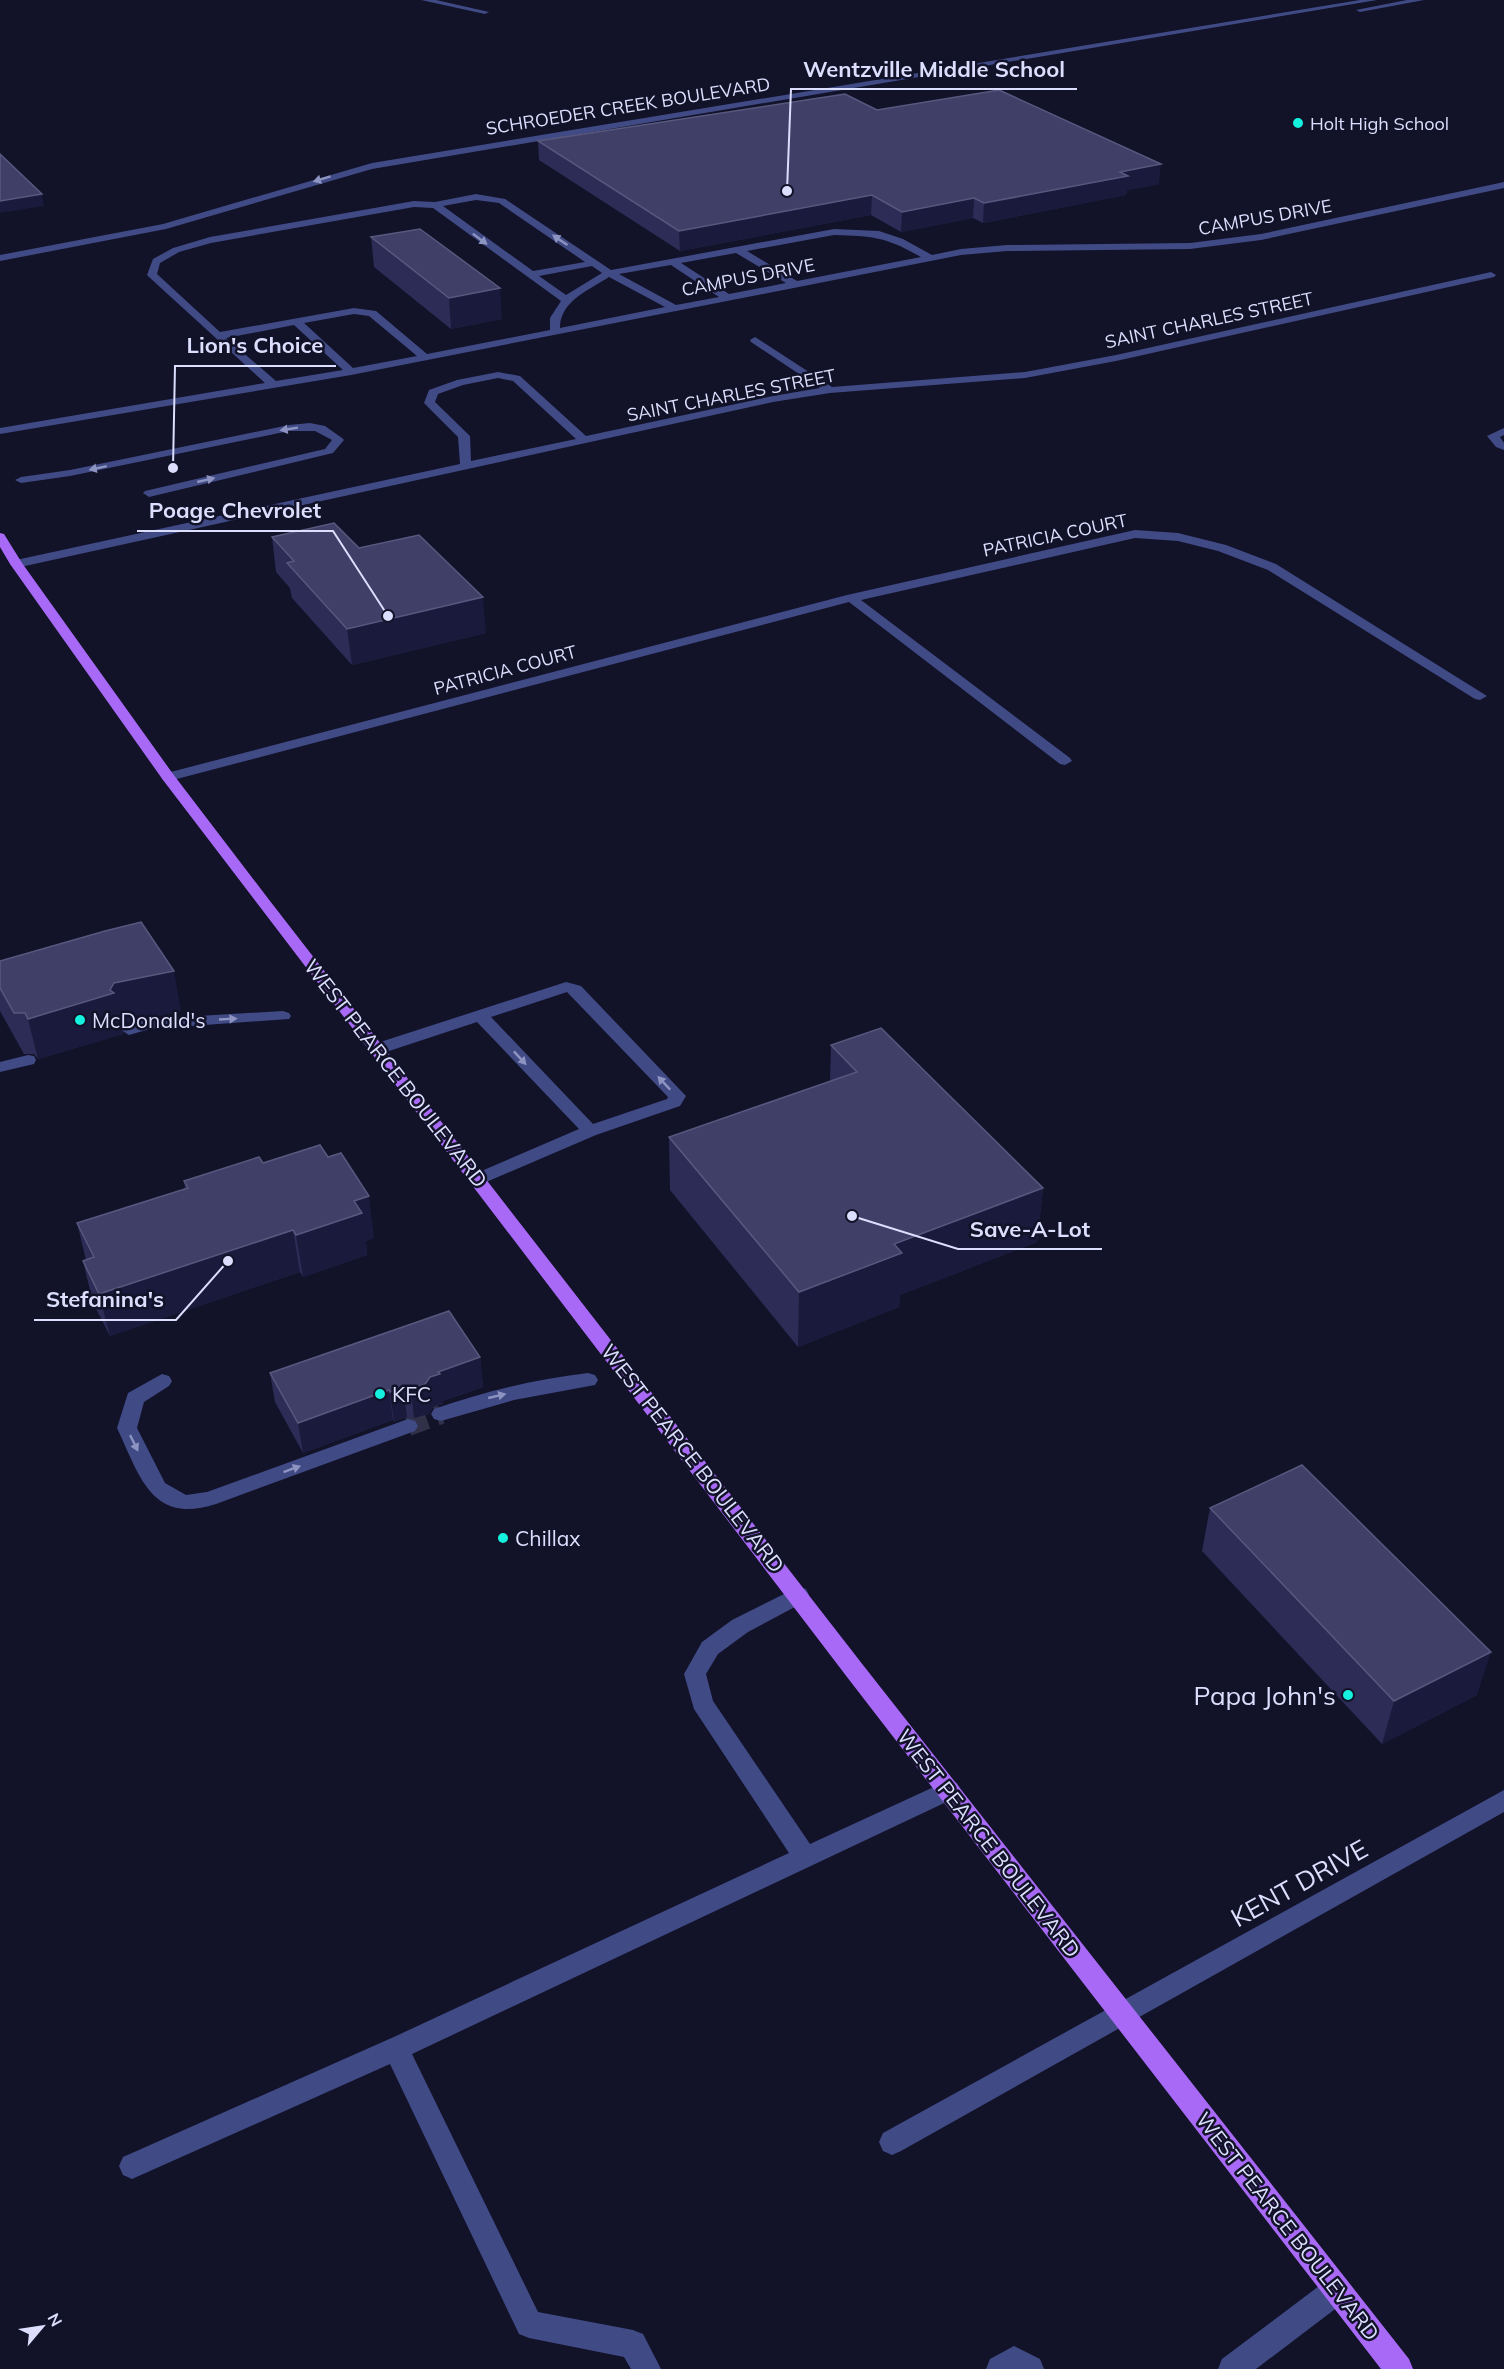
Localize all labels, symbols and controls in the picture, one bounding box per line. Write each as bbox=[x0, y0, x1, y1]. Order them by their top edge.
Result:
callout: Wentzville Middle School bbox=[791, 49, 1077, 89]
text: Wentzville Middle School bbox=[803, 55, 1065, 83]
street label: SCHROEDER CREEK BOULEVARD bbox=[484, 72, 772, 140]
place label: Holt High School bbox=[1310, 112, 1449, 135]
marker: Holt High School bbox=[1291, 116, 1305, 130]
one-way arrow bbox=[313, 175, 331, 184]
street label: CAMPUS DRIVE bbox=[1196, 194, 1334, 240]
one-way arrow bbox=[473, 232, 488, 244]
one-way arrow bbox=[552, 235, 568, 246]
street label: CAMPUS DRIVE bbox=[679, 253, 817, 301]
street label: SAINT CHARLES STREET bbox=[1103, 287, 1315, 353]
callout: Lion's Choice bbox=[175, 326, 336, 366]
text: Lion's Choice bbox=[187, 331, 323, 359]
street label: SAINT CHARLES STREET bbox=[625, 363, 837, 427]
one-way arrow bbox=[279, 425, 298, 434]
one-way arrow bbox=[88, 464, 107, 473]
one-way arrow bbox=[197, 475, 216, 484]
callout: Poage Chevrolet bbox=[137, 491, 333, 531]
text: Poage Chevrolet bbox=[149, 496, 321, 524]
street label: PATRICIA COURT bbox=[981, 508, 1129, 562]
street label: PATRICIA COURT bbox=[431, 640, 579, 700]
street label: WEST PEARCE BOULEVARD bbox=[299, 954, 493, 1192]
place label: McDonald's bbox=[92, 1007, 206, 1033]
marker: McDonald's bbox=[73, 1013, 87, 1027]
one-way arrow bbox=[219, 1014, 238, 1024]
one-way arrow bbox=[513, 1050, 527, 1065]
one-way arrow bbox=[657, 1075, 671, 1090]
callout: Save-A-Lot bbox=[958, 1209, 1102, 1249]
text: Save-A-Lot bbox=[970, 1215, 1090, 1243]
callout: Stefanina's bbox=[34, 1280, 176, 1320]
text: Stefanina's bbox=[46, 1285, 164, 1313]
street label: WEST PEARCE BOULEVARD bbox=[596, 1339, 790, 1577]
place label: KFC bbox=[392, 1381, 431, 1407]
marker: KFC bbox=[373, 1387, 387, 1401]
one-way arrow bbox=[488, 1391, 506, 1401]
one-way arrow bbox=[130, 1434, 139, 1451]
one-way arrow bbox=[283, 1463, 301, 1473]
place label: Chillax bbox=[515, 1525, 581, 1551]
marker: Chillax bbox=[496, 1531, 510, 1545]
place label: Papa John's bbox=[1194, 1679, 1336, 1712]
marker: Papa John's bbox=[1341, 1688, 1355, 1702]
street label: WEST PEARCE BOULEVARD bbox=[892, 1724, 1086, 1962]
street label: KENT DRIVE bbox=[1225, 1832, 1373, 1934]
street label: WEST PEARCE BOULEVARD bbox=[1191, 2107, 1385, 2345]
north arrow bbox=[12, 2297, 72, 2357]
text: N bbox=[43, 2310, 67, 2330]

